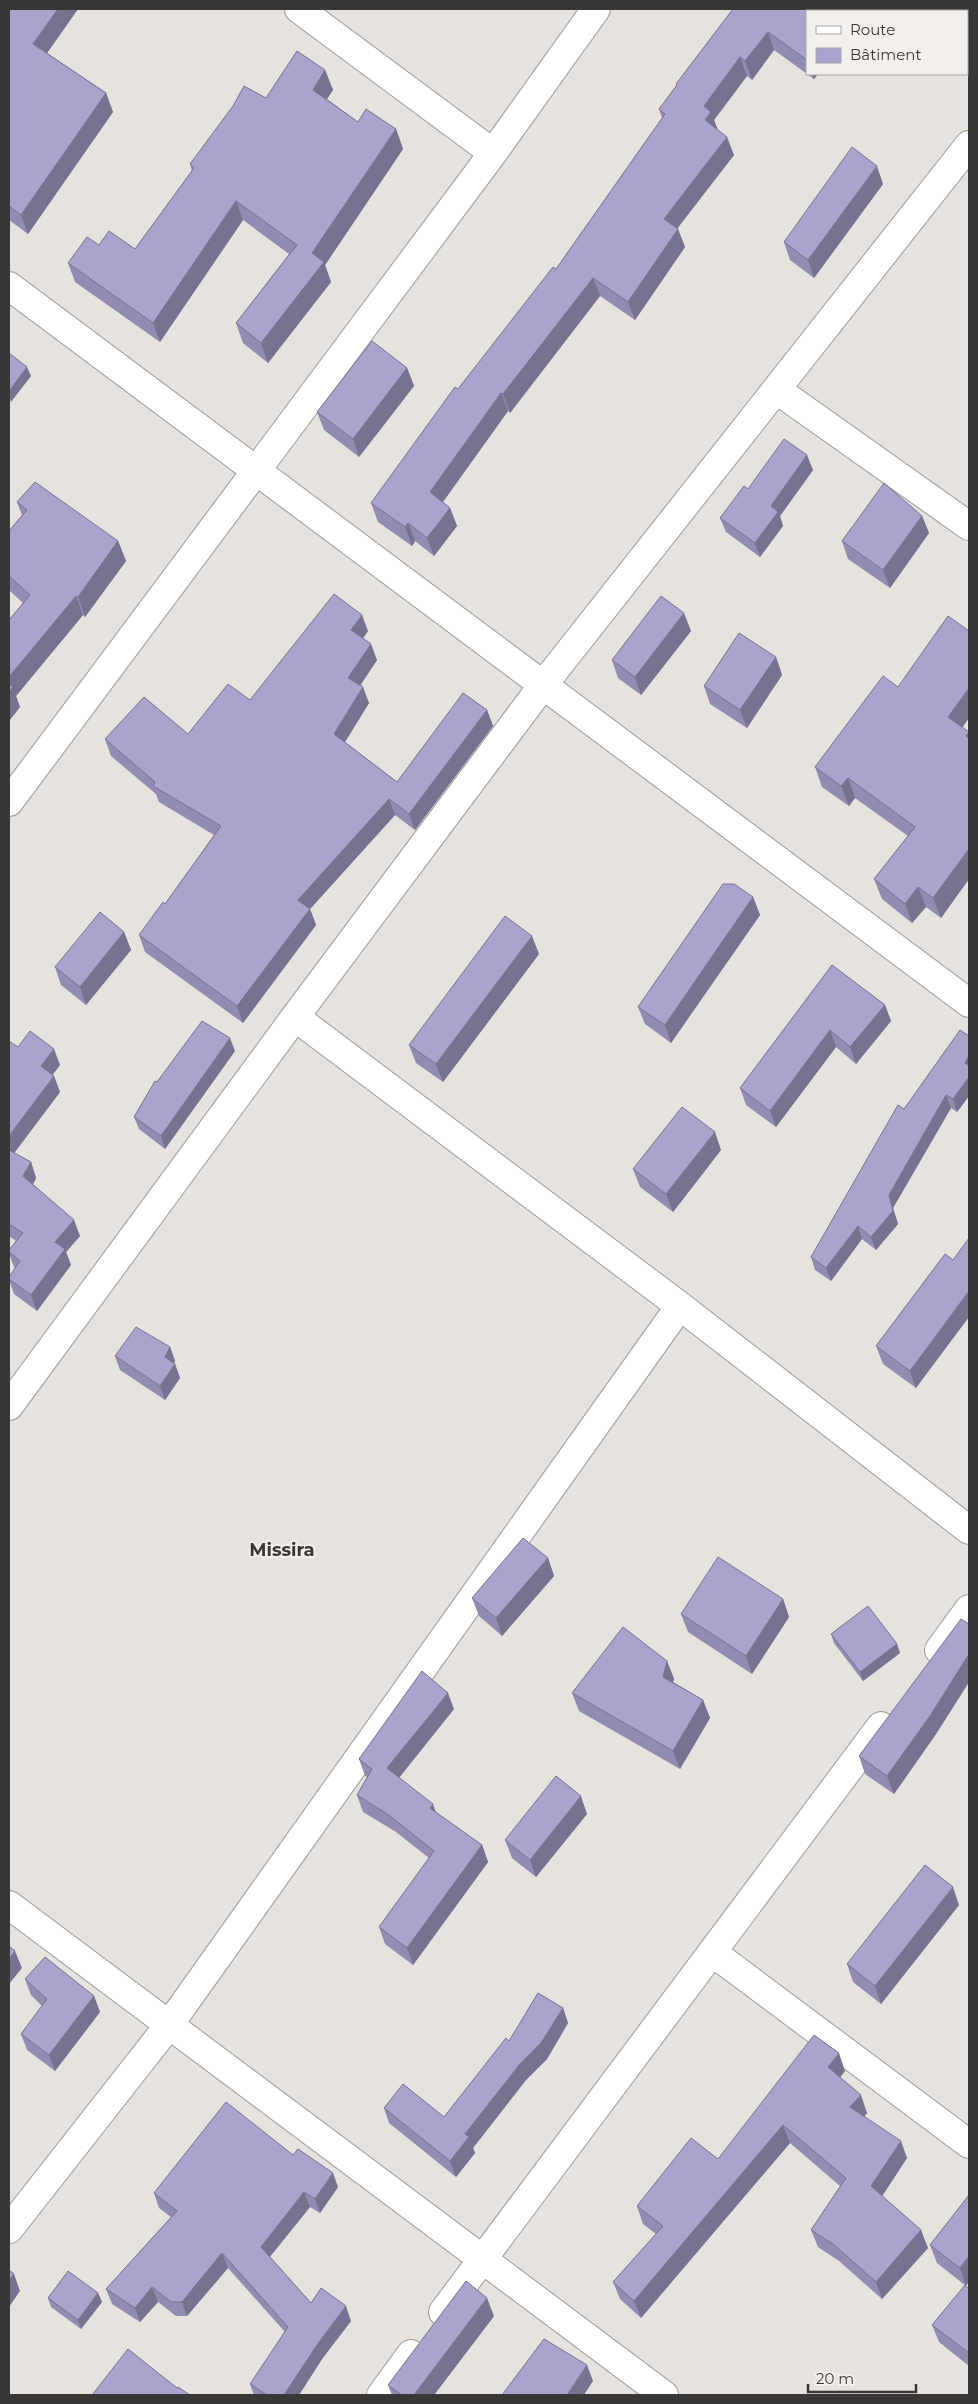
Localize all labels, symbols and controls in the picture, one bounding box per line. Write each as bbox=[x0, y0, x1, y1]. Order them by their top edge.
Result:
legend bbox=[806, 10, 968, 75]
text: Route bbox=[850, 20, 895, 39]
text: Bâtiment bbox=[850, 45, 922, 64]
district label: Missira bbox=[249, 1539, 315, 1561]
scale bar bbox=[808, 2362, 916, 2394]
text: 20 m bbox=[816, 2369, 854, 2388]

